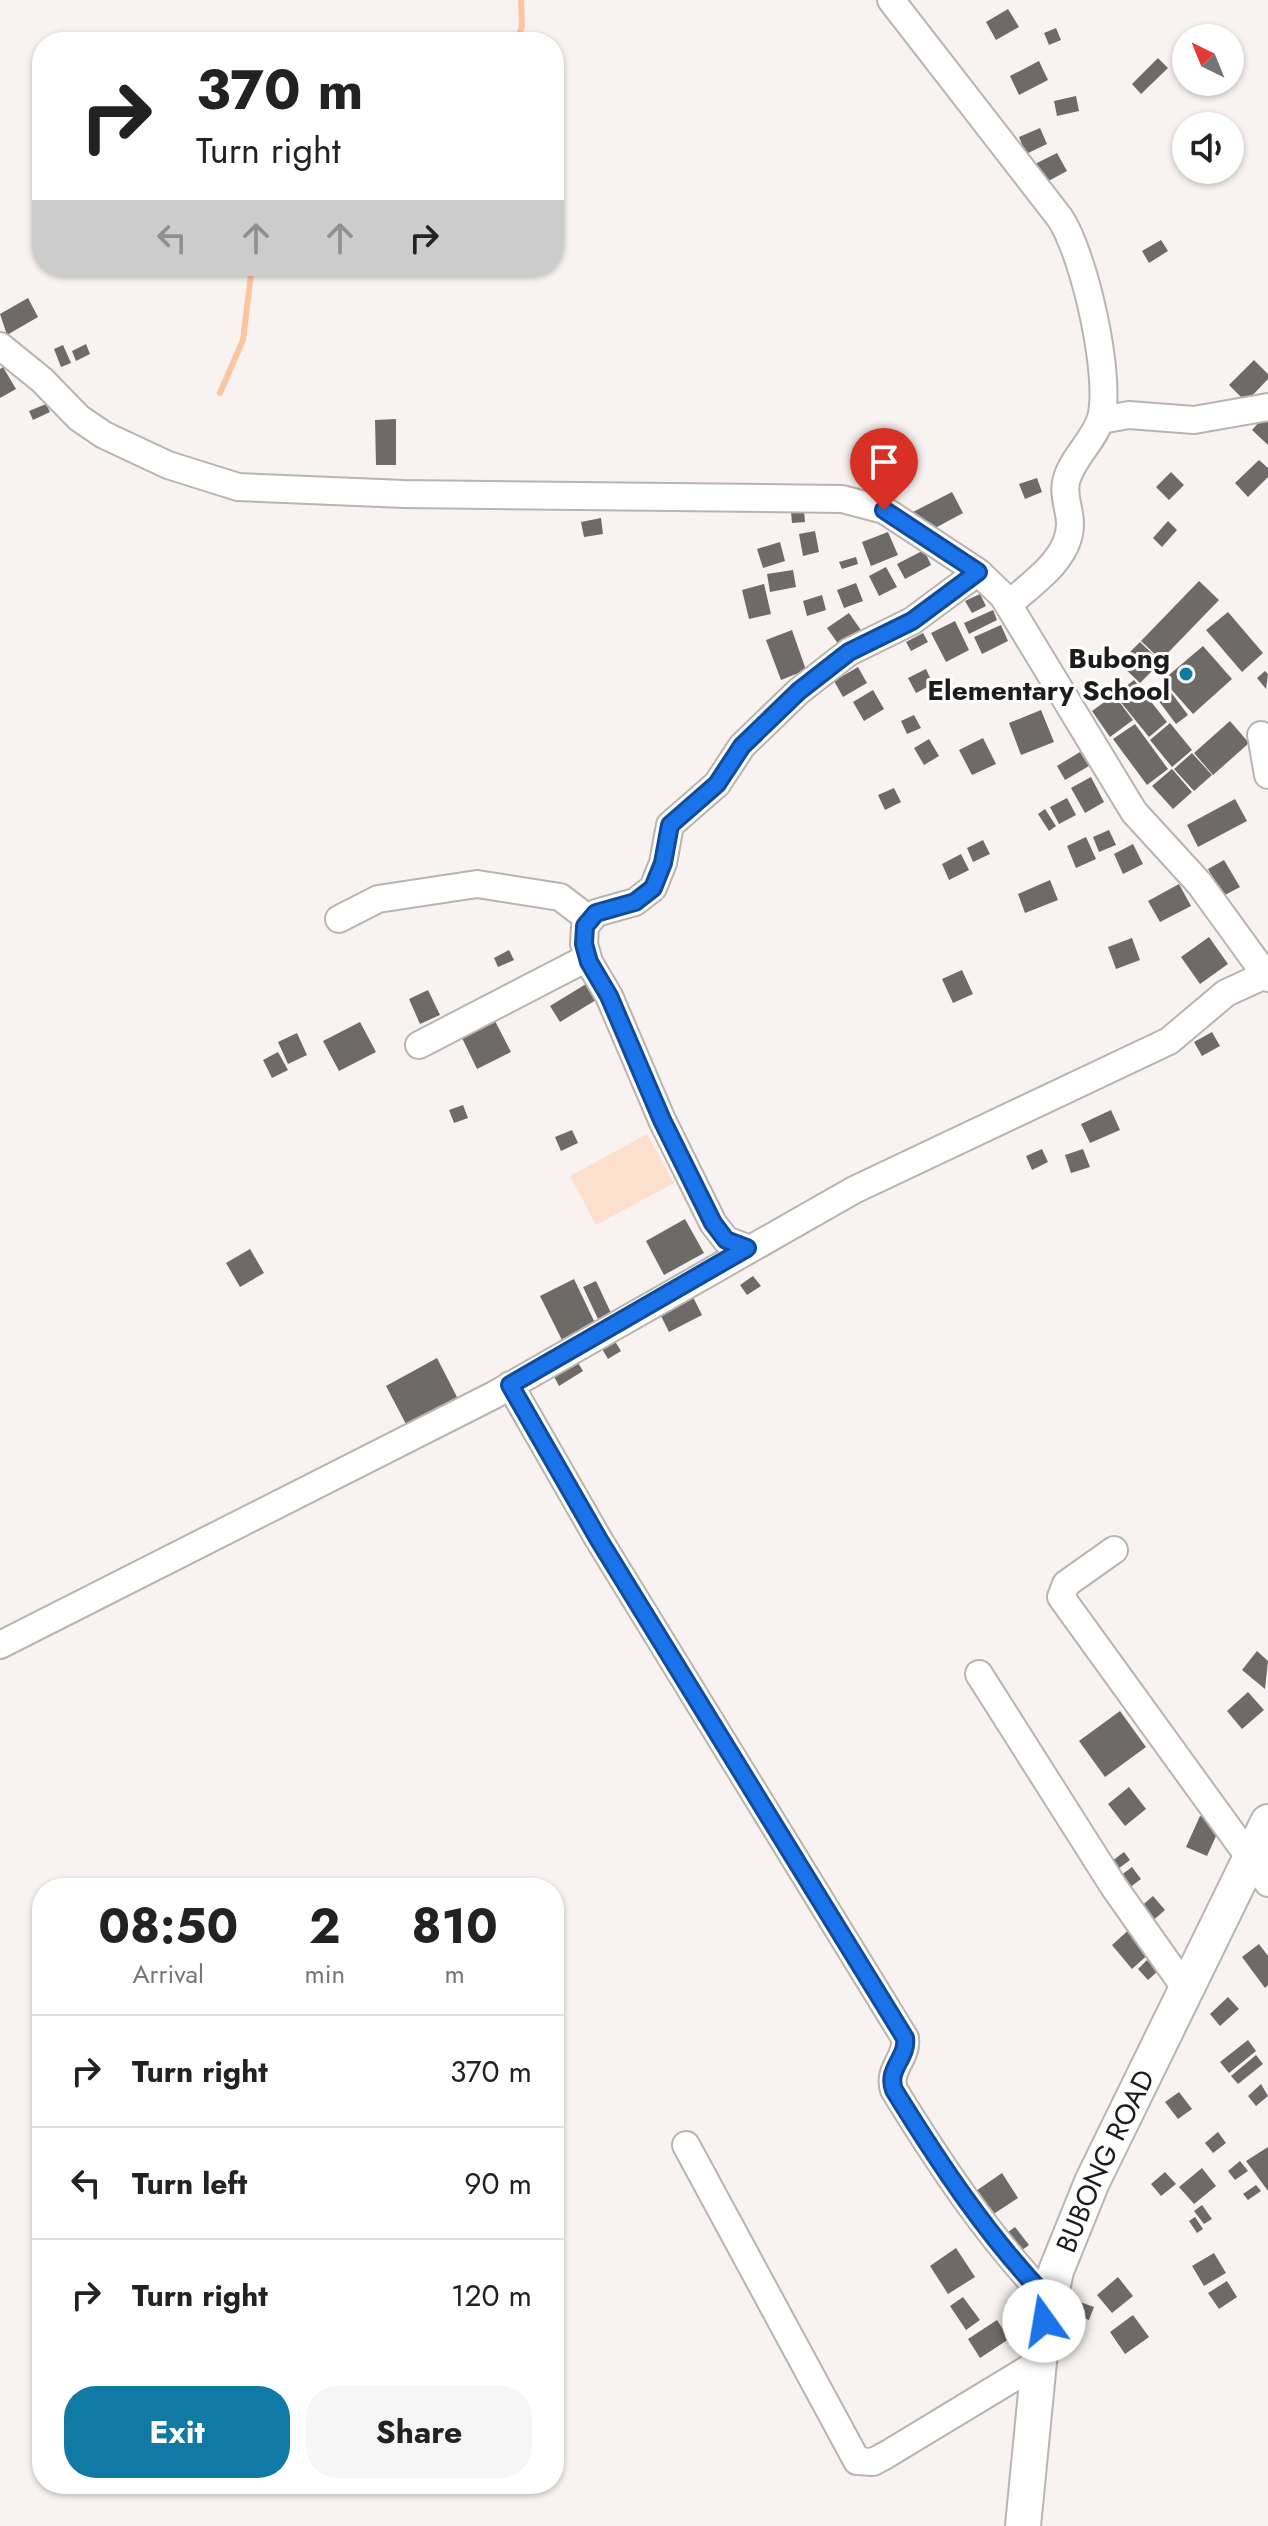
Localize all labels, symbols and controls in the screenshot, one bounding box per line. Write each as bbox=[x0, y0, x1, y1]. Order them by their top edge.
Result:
north arrow bbox=[1172, 24, 1244, 96]
map controls bbox=[1172, 24, 1244, 184]
text: 370 m bbox=[196, 49, 364, 130]
icon: right bbox=[64, 64, 168, 168]
button: sound bbox=[1172, 112, 1244, 184]
text: Turn right bbox=[196, 124, 341, 176]
icon: left bbox=[150, 216, 194, 260]
icon: ahead bbox=[234, 216, 278, 260]
icon: ahead bbox=[318, 216, 362, 260]
icon: right bbox=[402, 216, 446, 260]
pin bbox=[850, 428, 918, 510]
icon: arrive bbox=[862, 440, 906, 484]
place label: Bubong Elementary School bbox=[927, 638, 1170, 711]
marker: Bubong Elementary School bbox=[1177, 665, 1195, 683]
text: 08:50 bbox=[98, 1892, 238, 1961]
text: 2 bbox=[309, 1892, 341, 1961]
text: 810 bbox=[411, 1892, 498, 1961]
text: Arrival bbox=[132, 1955, 204, 1993]
text: min bbox=[305, 1955, 345, 1993]
text: m bbox=[444, 1955, 465, 1993]
icon: right bbox=[64, 2049, 108, 2093]
text: Turn right bbox=[132, 2050, 268, 2093]
text: 370 m bbox=[450, 2050, 532, 2093]
street label: BUBONG ROAD bbox=[1046, 2063, 1165, 2259]
icon: left bbox=[64, 2161, 108, 2205]
text: Turn left bbox=[132, 2162, 247, 2205]
text: 90 m bbox=[464, 2162, 532, 2205]
icon: right bbox=[64, 2273, 108, 2317]
text: Turn right bbox=[132, 2274, 268, 2317]
text: 120 m bbox=[451, 2274, 532, 2317]
position arrow bbox=[1002, 2279, 1086, 2363]
button: Exit bbox=[64, 2386, 290, 2478]
button: Share bbox=[306, 2386, 532, 2478]

